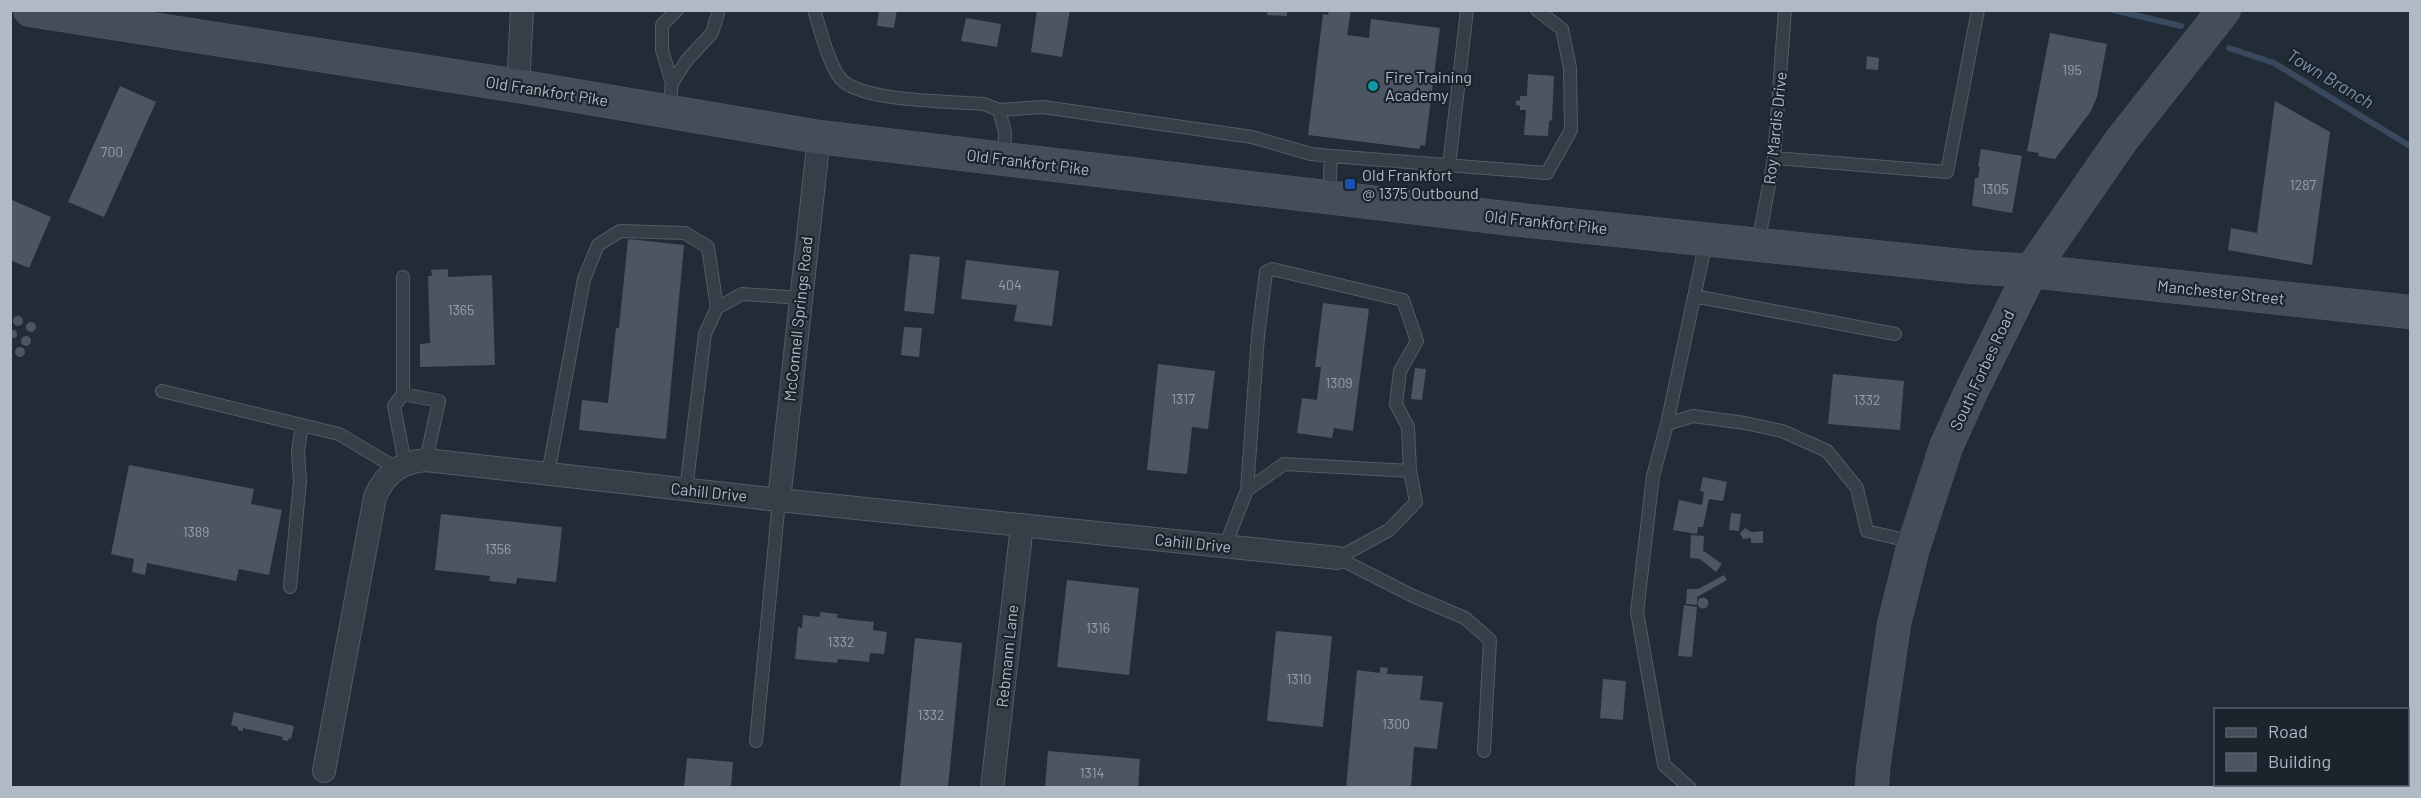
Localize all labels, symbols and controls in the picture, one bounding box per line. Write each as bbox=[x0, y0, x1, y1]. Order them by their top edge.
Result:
water label: Town Branch bbox=[2283, 44, 2378, 113]
house number: 195 bbox=[2062, 61, 2082, 78]
place label: Fire Training Academy bbox=[1385, 67, 1472, 104]
street label: Old Frankfort Pike bbox=[485, 71, 610, 110]
street label: Roy Mardis Drive bbox=[1759, 71, 1790, 185]
marker: Fire Training Academy bbox=[1366, 79, 1380, 93]
house number: 700 bbox=[101, 143, 123, 160]
street label: Old Frankfort Pike bbox=[966, 145, 1091, 178]
place label: Old Frankfort @ 1375 Outbound bbox=[1362, 165, 1479, 202]
house number: 1287 bbox=[2290, 176, 2317, 193]
marker: Old Frankfort @ 1375 Outbound bbox=[1343, 177, 1357, 191]
house number: 1305 bbox=[1981, 180, 2009, 197]
street label: Old Frankfort Pike bbox=[1484, 206, 1609, 237]
street label: McConnell Springs Road bbox=[779, 235, 816, 402]
street label: Manchester Street bbox=[2156, 275, 2286, 308]
house number: 404 bbox=[998, 276, 1022, 293]
house number: 1365 bbox=[448, 301, 474, 318]
street label: South Forbes Road bbox=[1945, 307, 2018, 433]
house number: 1309 bbox=[1325, 374, 1353, 391]
house number: 1317 bbox=[1171, 390, 1195, 407]
house number: 1332 bbox=[1854, 391, 1880, 408]
street label: Cahill Drive bbox=[670, 478, 748, 505]
house number: 1389 bbox=[183, 523, 209, 540]
street label: Cahill Drive bbox=[1154, 529, 1232, 556]
house number: 1356 bbox=[485, 540, 511, 557]
street label: Rebmann Lane bbox=[992, 604, 1021, 708]
house number: 1316 bbox=[1086, 619, 1110, 636]
house number: 1332 bbox=[828, 633, 854, 650]
house number: 1310 bbox=[1287, 670, 1311, 687]
house number: 1332 bbox=[918, 706, 944, 723]
legend bbox=[2214, 708, 2409, 786]
house number: 1300 bbox=[1382, 715, 1410, 732]
text: Road bbox=[2268, 720, 2308, 742]
text: Building bbox=[2268, 750, 2331, 772]
house number: 1314 bbox=[1080, 764, 1104, 781]

